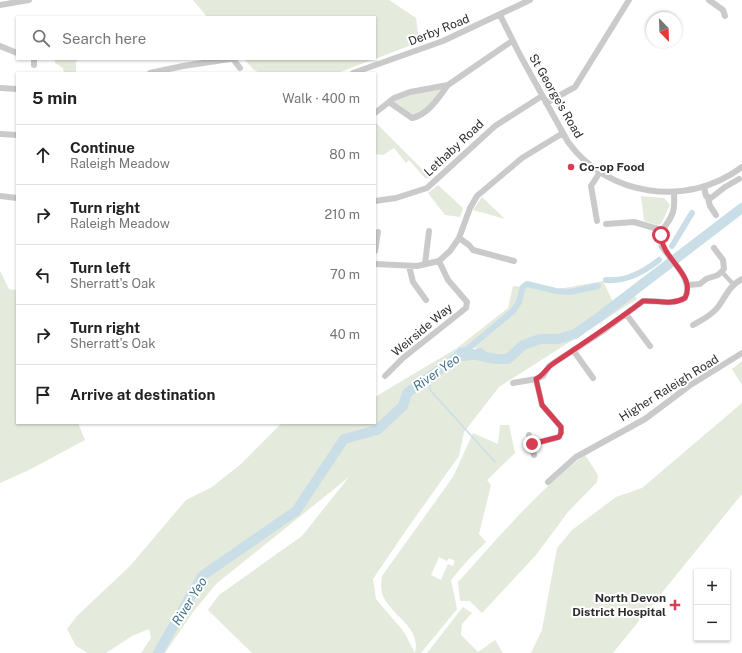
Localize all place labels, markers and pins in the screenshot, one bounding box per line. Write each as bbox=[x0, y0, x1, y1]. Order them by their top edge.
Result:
place label: Co-op Food bbox=[579, 160, 645, 174]
marker: Co-op Food bbox=[566, 162, 576, 172]
place label: North Devon District Hospital bbox=[572, 591, 666, 619]
marker: North Devon District Hospital bbox=[669, 599, 681, 611]

